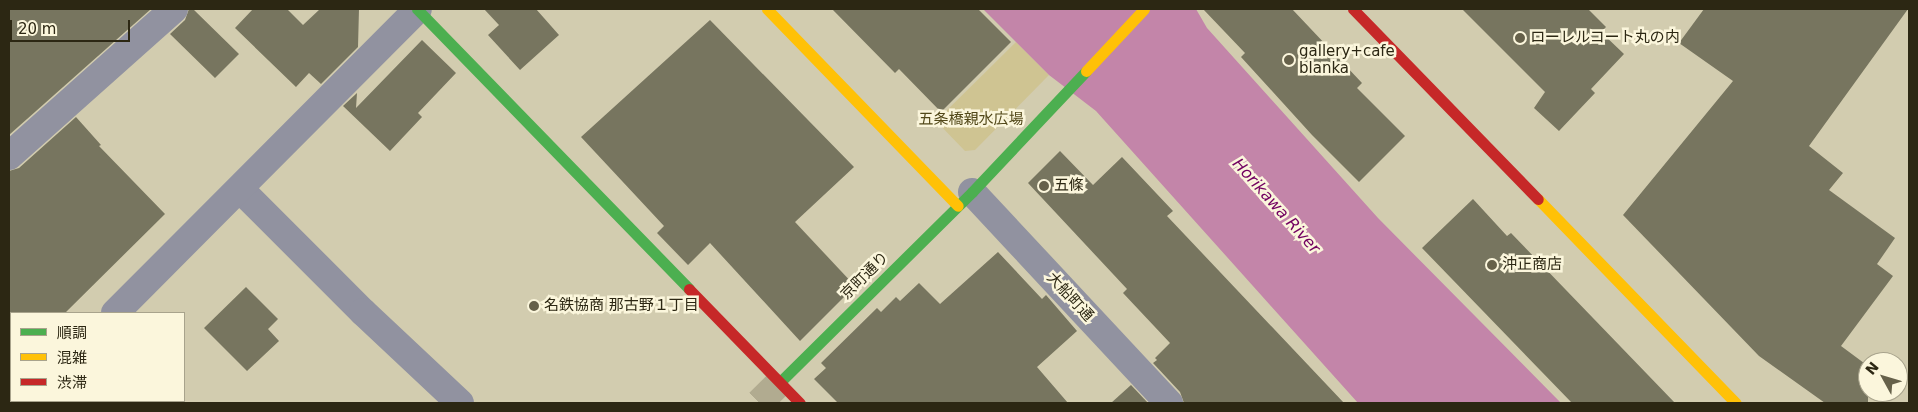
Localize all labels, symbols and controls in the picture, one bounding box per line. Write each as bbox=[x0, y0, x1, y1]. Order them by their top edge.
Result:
scale bar bbox=[12, 10, 132, 42]
text: 20 m bbox=[18, 20, 56, 38]
place label: ローレルコート丸の内 bbox=[1530, 29, 1680, 47]
marker: ローレルコート丸の内 bbox=[1514, 32, 1526, 44]
place label: gallery+cafe blanka bbox=[1299, 42, 1395, 77]
marker: gallery+cafe blanka bbox=[1283, 54, 1295, 66]
park label: 五条橋親水広場 bbox=[919, 111, 1023, 129]
water label: Horikawa River bbox=[1228, 154, 1324, 258]
place label: 五條 bbox=[1054, 177, 1084, 195]
marker: 五條 bbox=[1038, 180, 1050, 192]
street label: 京町通り bbox=[837, 248, 893, 304]
place label: 沖正商店 bbox=[1502, 256, 1562, 274]
marker: 沖正商店 bbox=[1486, 259, 1498, 271]
street label: 大船町通 bbox=[1043, 269, 1097, 325]
place label: 名鉄協商 那古野１丁目 bbox=[544, 297, 699, 315]
marker: 名鉄協商 那古野１丁目 bbox=[528, 300, 540, 312]
legend bbox=[10, 312, 185, 402]
text: 順調 bbox=[57, 324, 87, 342]
text: 混雑 bbox=[57, 349, 87, 367]
north arrow bbox=[1858, 352, 1908, 402]
text: N bbox=[1862, 359, 1882, 378]
text: 渋滞 bbox=[57, 374, 87, 392]

